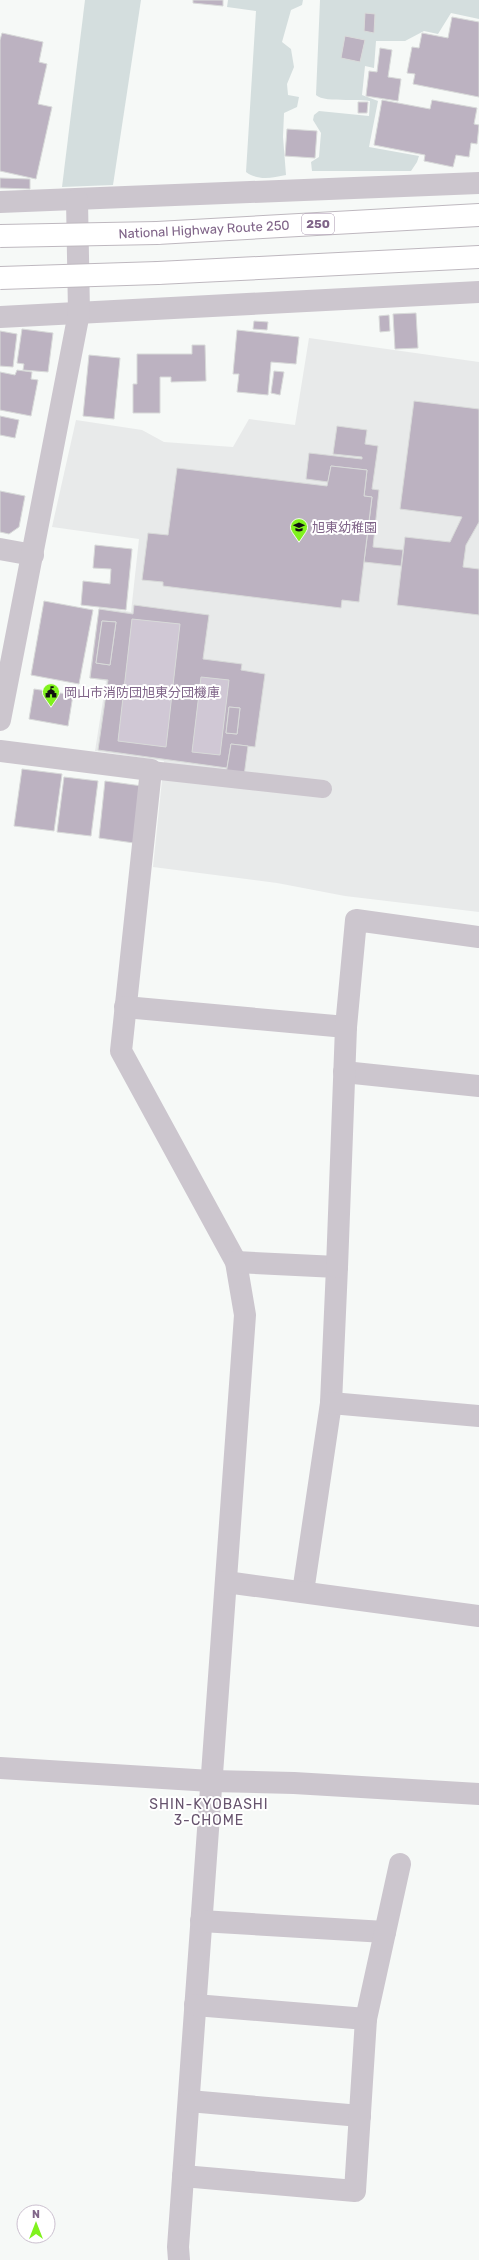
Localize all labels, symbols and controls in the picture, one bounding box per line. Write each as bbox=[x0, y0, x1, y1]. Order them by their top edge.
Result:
road number: 250 bbox=[302, 214, 334, 234]
street label: National Highway Route 250 bbox=[118, 218, 290, 242]
school or university icon: 旭東幼稚園 bbox=[289, 517, 309, 542]
place label: 旭東幼稚園 bbox=[312, 520, 377, 535]
public building icon: 岡山市消防団旭東分団機庫 bbox=[41, 682, 61, 707]
place label: 岡山市消防団旭東分団機庫 bbox=[64, 685, 220, 700]
district label: SHIN-KYOBASHI 3-CHOME bbox=[149, 1796, 269, 1829]
north arrow bbox=[16, 2204, 56, 2244]
text: N bbox=[32, 2208, 40, 2221]

